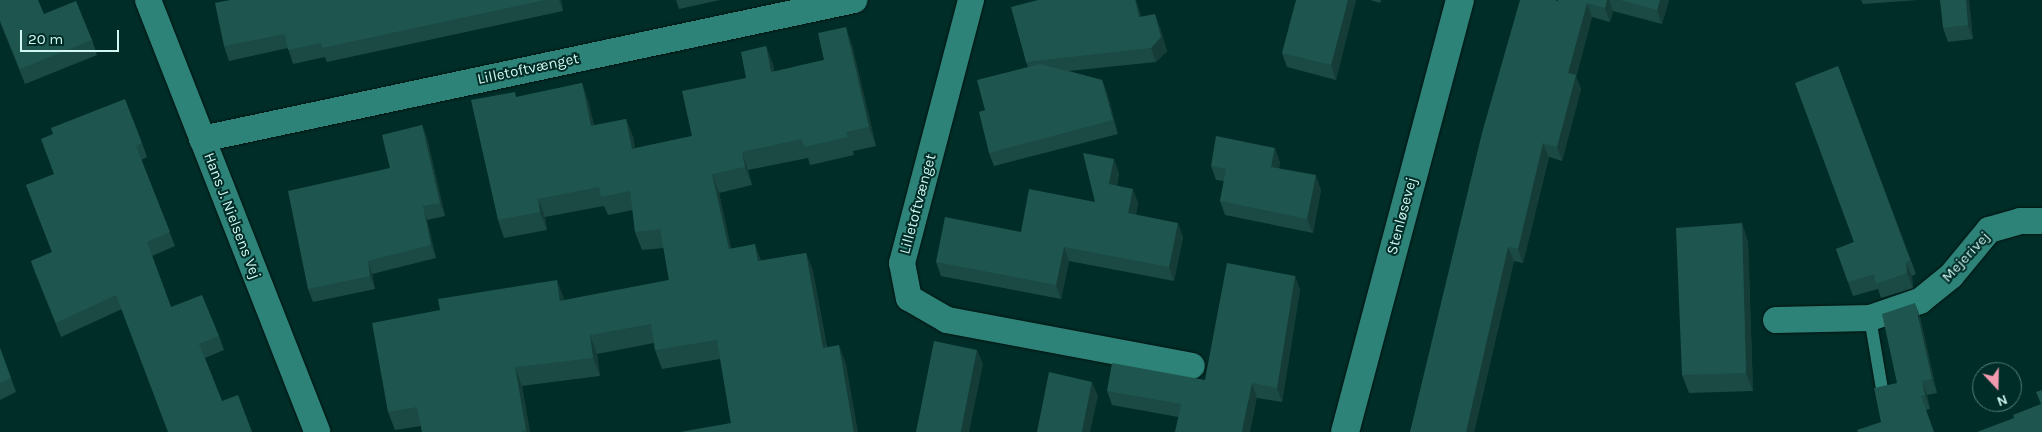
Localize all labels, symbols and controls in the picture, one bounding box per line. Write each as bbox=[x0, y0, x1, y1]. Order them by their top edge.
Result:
scale bar bbox=[22, 20, 121, 52]
text: 20 m bbox=[28, 30, 63, 48]
street label: Lilletoftvænget bbox=[476, 49, 580, 89]
street label: Hans J. Nielsens Vej bbox=[200, 150, 264, 282]
street label: Lilletoftvænget bbox=[896, 152, 940, 256]
street label: Stenløsevej bbox=[1383, 175, 1421, 257]
street label: Mejerivej bbox=[1938, 228, 1994, 286]
north arrow bbox=[1972, 362, 2022, 412]
text: N bbox=[1994, 391, 2010, 410]

